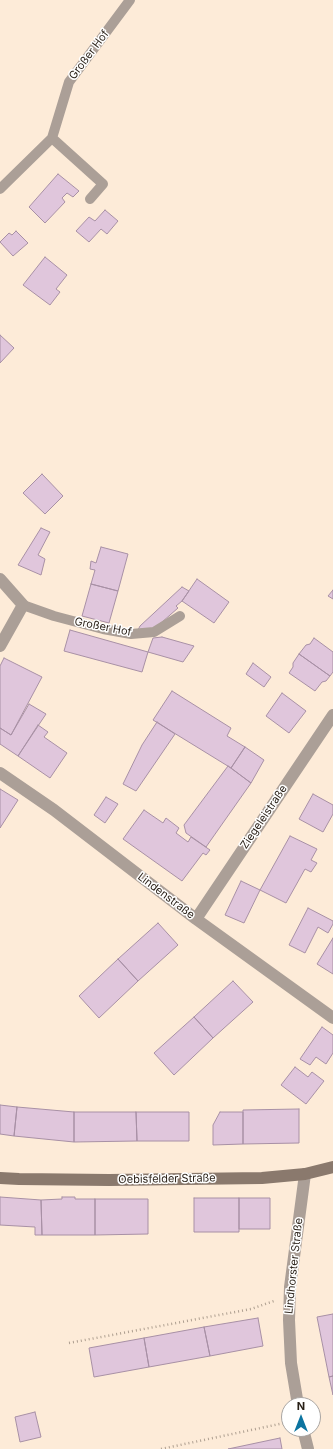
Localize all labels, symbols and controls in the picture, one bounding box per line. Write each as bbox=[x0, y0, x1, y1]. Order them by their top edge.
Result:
street label: Großer Hof bbox=[66, 28, 112, 82]
street label: Großer Hof bbox=[73, 615, 133, 639]
street label: Ziegeleistraße bbox=[238, 783, 290, 851]
street label: Lindenstraße bbox=[135, 870, 197, 922]
street label: Oebisfelder Straße bbox=[118, 1172, 216, 1186]
street label: Lindhorster Straße bbox=[282, 1217, 306, 1315]
north arrow bbox=[281, 1397, 321, 1437]
text: N bbox=[297, 1399, 305, 1413]

